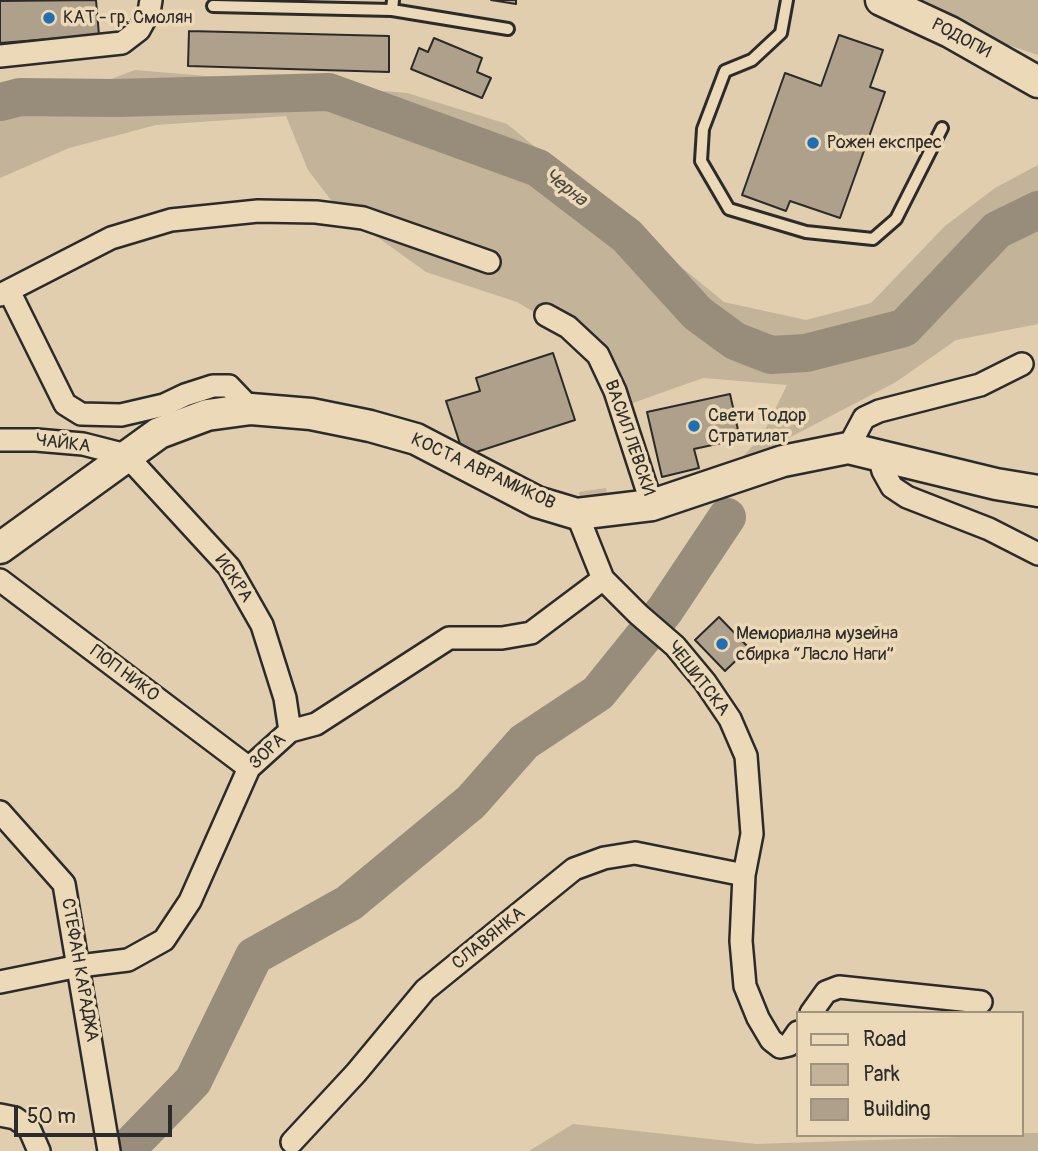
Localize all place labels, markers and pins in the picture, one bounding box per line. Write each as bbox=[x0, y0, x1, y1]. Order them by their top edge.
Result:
place label: КАТ - гр. Смолян bbox=[63, 7, 193, 29]
marker: КАТ - гр. Смолян bbox=[41, 10, 57, 26]
place label: Рожен експрес bbox=[827, 132, 942, 154]
marker: Рожен експрес bbox=[805, 135, 821, 151]
place label: Свети Тодор Стратилат bbox=[708, 405, 806, 448]
marker: Свети Тодор Стратилат bbox=[686, 418, 702, 434]
place label: Мемориална музейна сбирка “Ласло Наги” bbox=[736, 623, 898, 666]
marker: Мемориална музейна сбирка “Ласло Наги” bbox=[714, 636, 730, 652]

